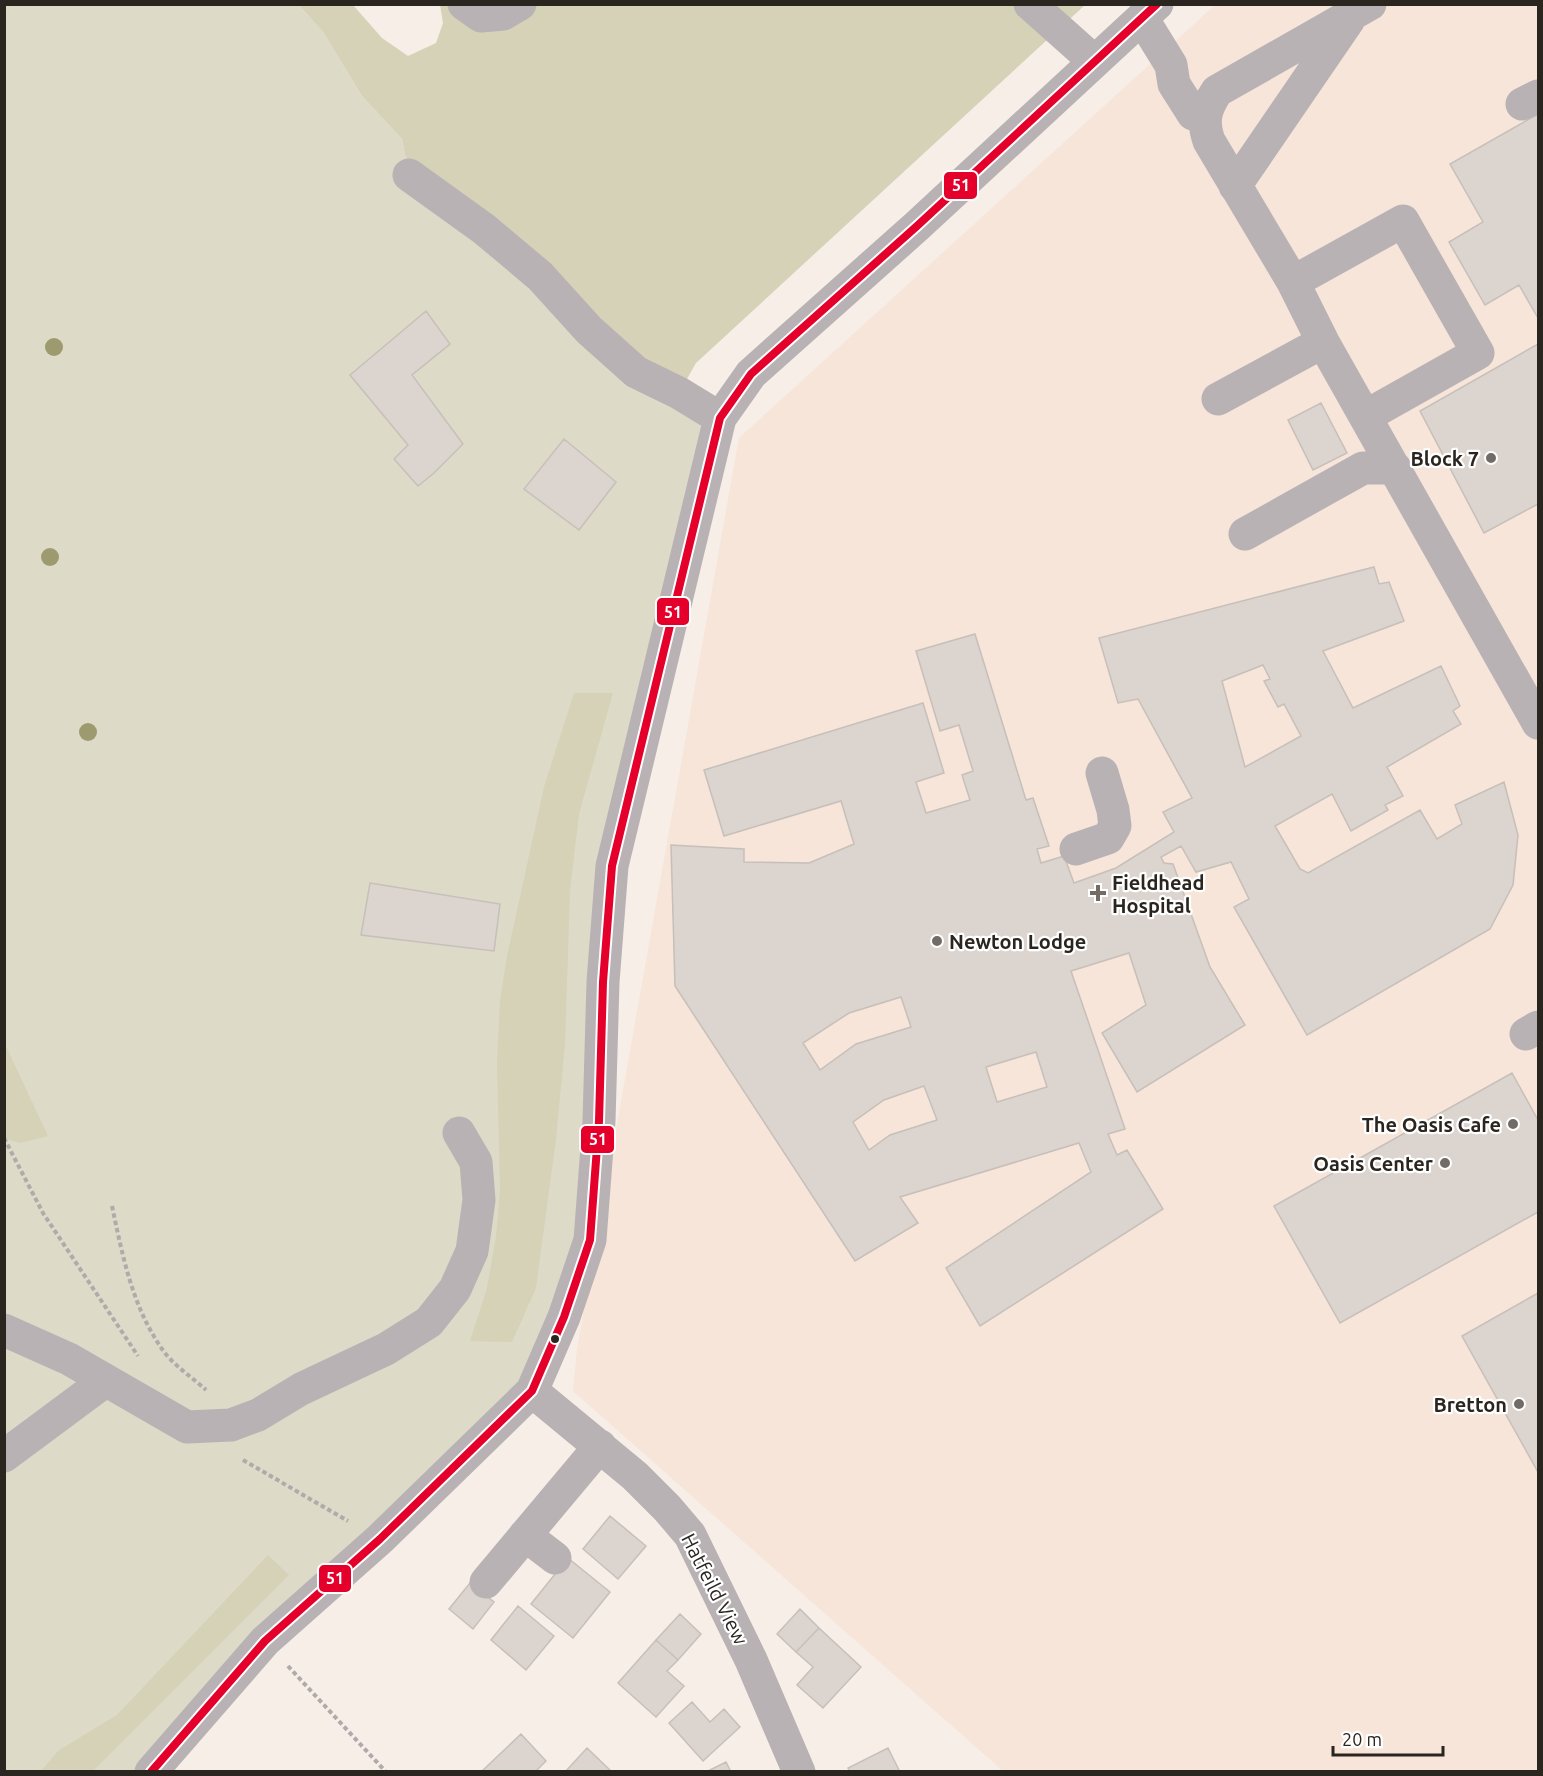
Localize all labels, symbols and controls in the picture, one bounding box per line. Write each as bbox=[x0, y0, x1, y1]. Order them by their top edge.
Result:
line badge: 51 bbox=[943, 171, 978, 200]
text: 51 bbox=[952, 176, 970, 194]
place label: Block 7 bbox=[1411, 447, 1479, 470]
marker: Block 7 bbox=[1484, 451, 1498, 465]
line badge: 51 bbox=[656, 597, 690, 626]
text: 51 bbox=[664, 603, 682, 621]
place label: Fieldhead Hospital bbox=[1112, 871, 1204, 917]
marker: Fieldhead Hospital bbox=[1089, 884, 1107, 902]
place label: Newton Lodge bbox=[949, 930, 1086, 953]
marker: Newton Lodge bbox=[930, 934, 944, 948]
place label: The Oasis Cafe bbox=[1362, 1113, 1501, 1136]
marker: The Oasis Cafe bbox=[1506, 1117, 1520, 1131]
line badge: 51 bbox=[580, 1125, 615, 1154]
text: 51 bbox=[589, 1130, 607, 1148]
place label: Oasis Center bbox=[1313, 1152, 1434, 1175]
marker: Oasis Center bbox=[1438, 1156, 1452, 1170]
unlabelled marker bbox=[549, 1333, 561, 1345]
place label: Bretton bbox=[1433, 1393, 1507, 1416]
marker: Bretton bbox=[1512, 1397, 1526, 1411]
street label: Hatfeild View bbox=[677, 1529, 753, 1649]
line badge: 51 bbox=[318, 1564, 352, 1593]
text: 51 bbox=[326, 1569, 344, 1587]
scale bar bbox=[1333, 1719, 1442, 1757]
text: 20 m bbox=[1342, 1729, 1382, 1749]

